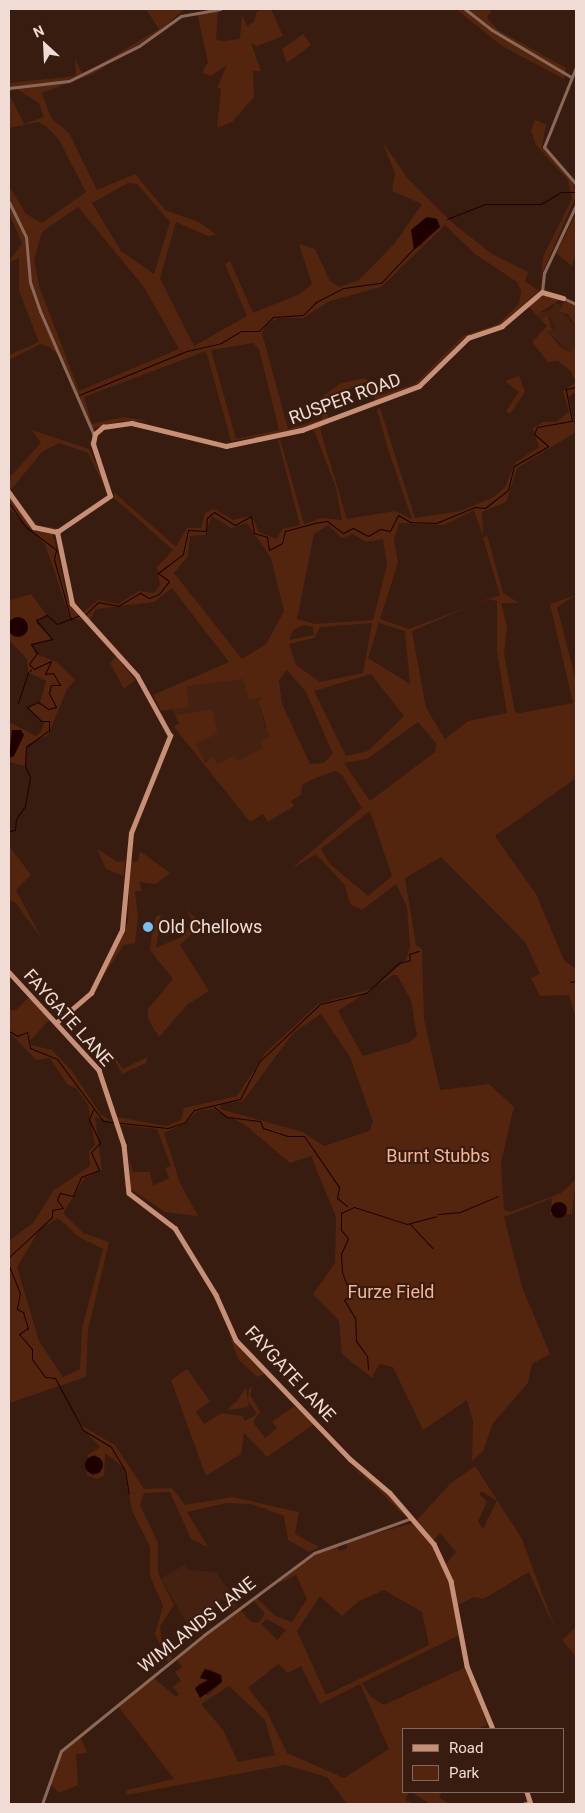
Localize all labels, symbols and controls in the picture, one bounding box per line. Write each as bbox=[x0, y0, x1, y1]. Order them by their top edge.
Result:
north arrow bbox=[20, 20, 70, 70]
text: N bbox=[31, 22, 47, 41]
street label: RUSPER ROAD bbox=[286, 369, 404, 429]
place label: Old Chellows bbox=[158, 916, 262, 938]
marker: Old Chellows bbox=[142, 921, 154, 933]
street label: FAYGATE LANE bbox=[19, 965, 117, 1071]
park label: Burnt Stubbs bbox=[386, 1145, 490, 1167]
park label: Furze Field bbox=[348, 1281, 434, 1303]
street label: FAYGATE LANE bbox=[240, 1322, 340, 1426]
street label: WIMLANDS LANE bbox=[134, 1573, 260, 1677]
legend bbox=[402, 1728, 565, 1793]
text: Road bbox=[449, 1739, 483, 1757]
text: Park bbox=[449, 1764, 479, 1782]

